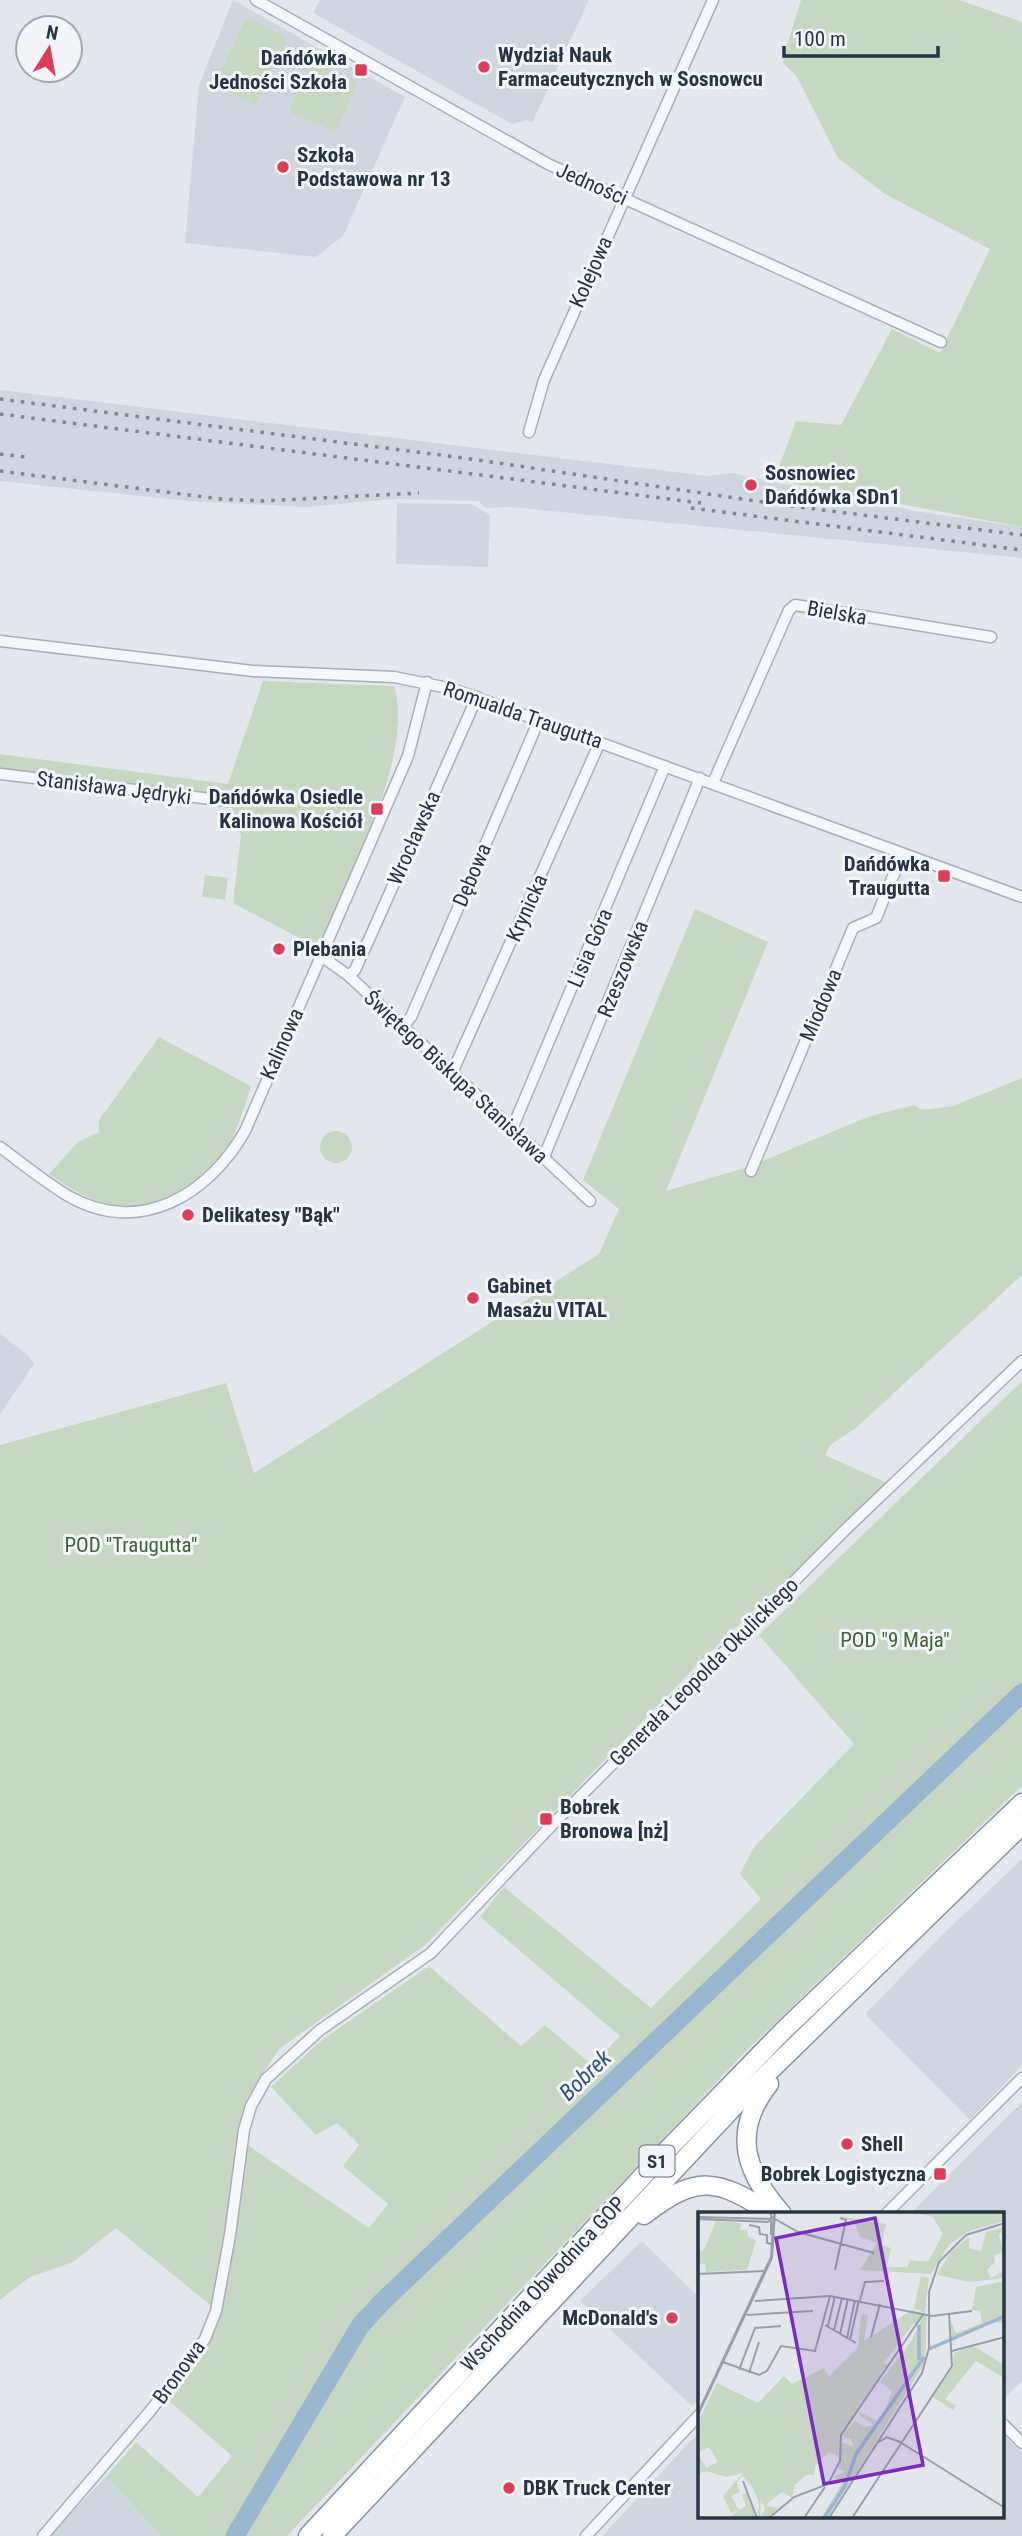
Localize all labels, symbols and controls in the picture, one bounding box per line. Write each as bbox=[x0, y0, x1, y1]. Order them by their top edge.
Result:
north arrow bbox=[14, 14, 84, 84]
scale bar bbox=[784, 14, 938, 58]
text: N bbox=[44, 20, 60, 45]
text: 100 m bbox=[794, 27, 846, 51]
place label: Wydział Nauk Farmaceutycznych w Sosnowcu bbox=[498, 43, 763, 91]
place label: Dańdówka Jedności Szkoła bbox=[209, 46, 347, 94]
marker: Wydział Nauk Farmaceutycznych w Sosnowcu bbox=[476, 59, 492, 75]
marker: Dańdówka Jedności Szkoła bbox=[353, 62, 369, 78]
place label: Szkoła Podstawowa nr 13 bbox=[297, 143, 451, 191]
street label: Jedności bbox=[553, 158, 631, 210]
marker: Szkoła Podstawowa nr 13 bbox=[275, 159, 291, 175]
street label: Kolejowa bbox=[565, 233, 617, 311]
place label: Sosnowiec Dańdówka SDn1 bbox=[765, 461, 900, 509]
marker: Sosnowiec Dańdówka SDn1 bbox=[743, 477, 759, 493]
street label: Bielska bbox=[805, 596, 869, 630]
street label: Romualda Traugutta bbox=[440, 677, 606, 753]
street label: Stanisława Jędryki bbox=[35, 767, 193, 809]
place label: Dańdówka Osiedle Kalinowa Kościół bbox=[209, 785, 363, 833]
street label: Wrocławska bbox=[383, 787, 445, 889]
marker: Dańdówka Osiedle Kalinowa Kościół bbox=[369, 801, 385, 817]
street label: Dębowa bbox=[448, 840, 496, 910]
place label: Dańdówka Traugutta bbox=[844, 852, 930, 900]
marker: Dańdówka Traugutta bbox=[936, 868, 952, 884]
street label: Krynicka bbox=[502, 871, 552, 945]
street label: Lisia Góra bbox=[563, 905, 617, 991]
street label: Rzeszowska bbox=[593, 917, 653, 1021]
place label: Plebania bbox=[293, 937, 366, 961]
marker: Plebania bbox=[271, 941, 287, 957]
street label: Miodowa bbox=[795, 965, 847, 1045]
street label: Świętego Biskupa Stanisława bbox=[359, 986, 553, 1168]
street label: Kalinowa bbox=[256, 1005, 308, 1083]
place label: Delikatesy "Bąk" bbox=[202, 1203, 340, 1227]
marker: Delikatesy "Bąk" bbox=[180, 1207, 196, 1223]
place label: Gabinet Masażu VITAL bbox=[487, 1274, 607, 1322]
marker: Gabinet Masażu VITAL bbox=[465, 1290, 481, 1306]
park label: POD "Traugutta" bbox=[64, 1533, 198, 1557]
street label: Generała Leopolda Okulickiego bbox=[605, 1573, 803, 1771]
park label: POD "9 Maja" bbox=[840, 1628, 950, 1652]
place label: Bobrek Bronowa [nż] bbox=[560, 1795, 669, 1843]
marker: Bobrek Bronowa [nż] bbox=[538, 1811, 554, 1827]
water label: Bobrek bbox=[554, 2044, 618, 2106]
place label: Shell bbox=[861, 2132, 903, 2156]
marker: Shell bbox=[839, 2136, 855, 2152]
road number: S1 bbox=[640, 2146, 674, 2176]
place label: Bobrek Logistyczna bbox=[761, 2162, 926, 2186]
marker: Bobrek Logistyczna bbox=[932, 2166, 948, 2182]
street label: Wschodnia Obwodnica GOP bbox=[456, 2192, 630, 2376]
inset map bbox=[698, 2212, 1004, 2518]
place label: McDonald's bbox=[562, 2306, 658, 2330]
marker: McDonald's bbox=[664, 2310, 680, 2326]
street label: Bronowa bbox=[148, 2336, 210, 2408]
place label: DBK Truck Center bbox=[523, 2476, 671, 2500]
marker: DBK Truck Center bbox=[501, 2480, 517, 2496]

